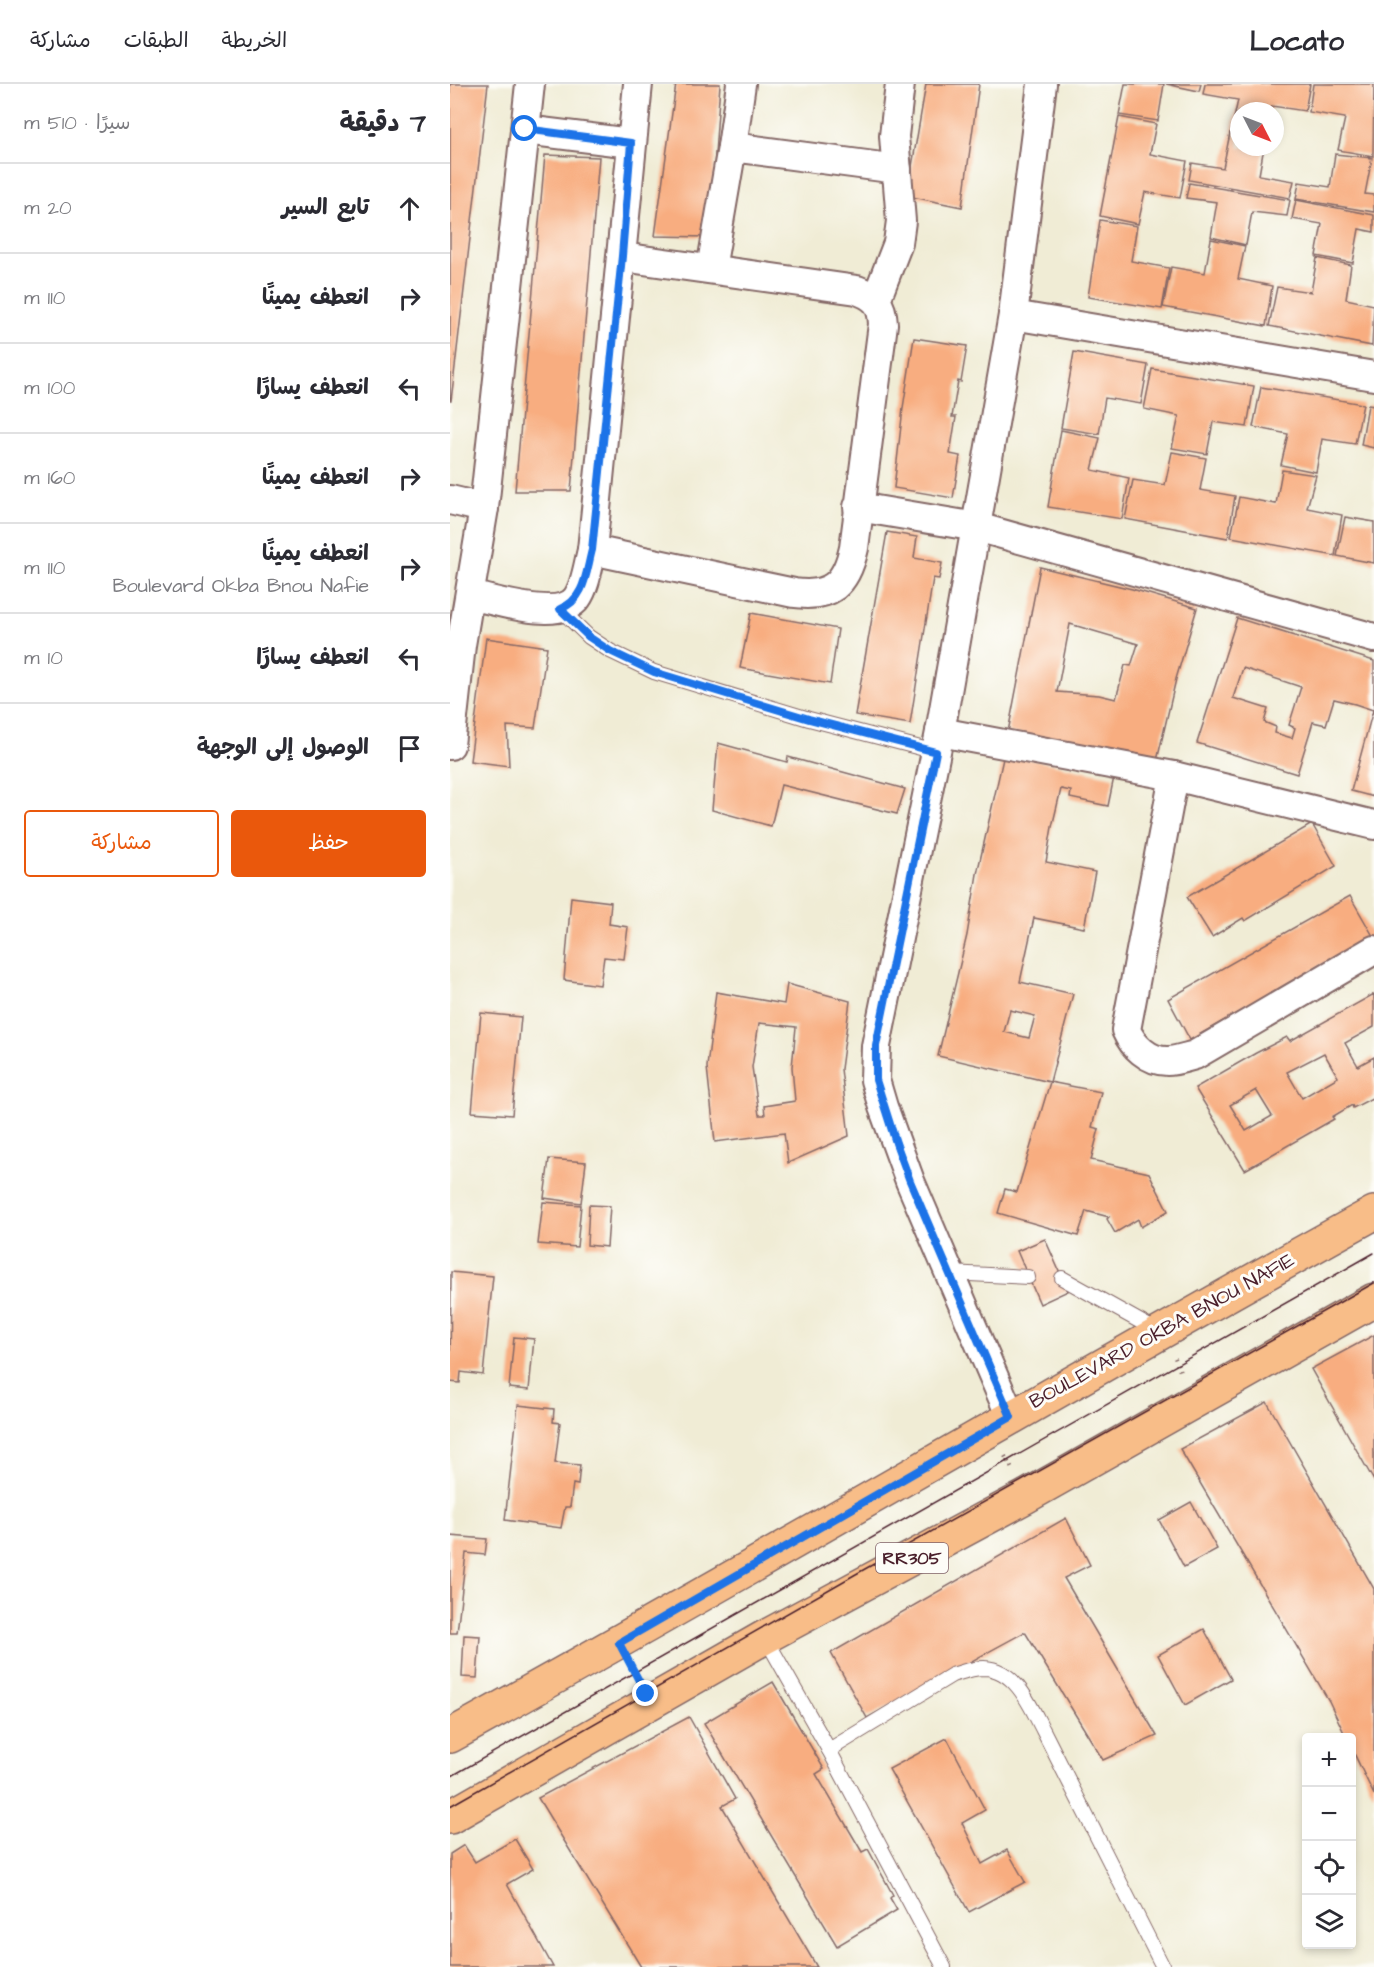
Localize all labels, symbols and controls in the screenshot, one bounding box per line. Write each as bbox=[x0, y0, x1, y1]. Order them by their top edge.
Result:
text: Locato bbox=[1250, 22, 1344, 61]
text: مشاركة bbox=[30, 26, 91, 55]
text: الطبقات bbox=[124, 26, 189, 55]
text: الخريطة bbox=[222, 26, 287, 55]
north arrow bbox=[1230, 102, 1284, 156]
text: 7 دقيقة bbox=[340, 105, 426, 141]
text: سيرًا · 510 m bbox=[24, 109, 131, 137]
route start bbox=[511, 115, 537, 141]
text: تابع السير bbox=[282, 192, 369, 223]
icon: ahead bbox=[393, 192, 426, 225]
text: 20 m bbox=[24, 194, 72, 222]
text: انعطف يمينًا bbox=[262, 282, 369, 313]
icon: right bbox=[393, 282, 426, 315]
text: 110 m bbox=[24, 284, 65, 312]
text: انعطف يسارًا bbox=[256, 372, 369, 403]
icon: left bbox=[393, 372, 426, 405]
text: 100 m bbox=[24, 374, 75, 402]
text: انعطف يمينًا bbox=[262, 462, 369, 493]
icon: right bbox=[393, 462, 426, 495]
text: 160 m bbox=[24, 464, 75, 492]
text: انعطف يمينًا bbox=[262, 538, 369, 569]
icon: right bbox=[393, 552, 426, 585]
text: 110 m bbox=[24, 554, 65, 582]
text: Boulevard Okba Bnou Nafie bbox=[112, 572, 369, 600]
text: انعطف يسارًا bbox=[256, 642, 369, 673]
icon: left bbox=[393, 642, 426, 675]
text: 10 m bbox=[24, 644, 63, 672]
text: الوصول إلى الوجهة bbox=[197, 732, 369, 763]
icon: arrive bbox=[393, 732, 426, 765]
button: مشاركة bbox=[24, 810, 219, 877]
button: حفظ bbox=[231, 810, 426, 877]
street label: BOULEVARD OKBA BNOU NAFIE bbox=[1024, 1246, 1300, 1416]
road number: RR305 bbox=[876, 1543, 948, 1573]
route end bbox=[632, 1680, 658, 1706]
map controls bbox=[1302, 1733, 1356, 1949]
button: + bbox=[1302, 1733, 1356, 1787]
button: − bbox=[1302, 1787, 1356, 1841]
button: locate bbox=[1302, 1841, 1356, 1895]
button: layers bbox=[1302, 1895, 1356, 1949]

